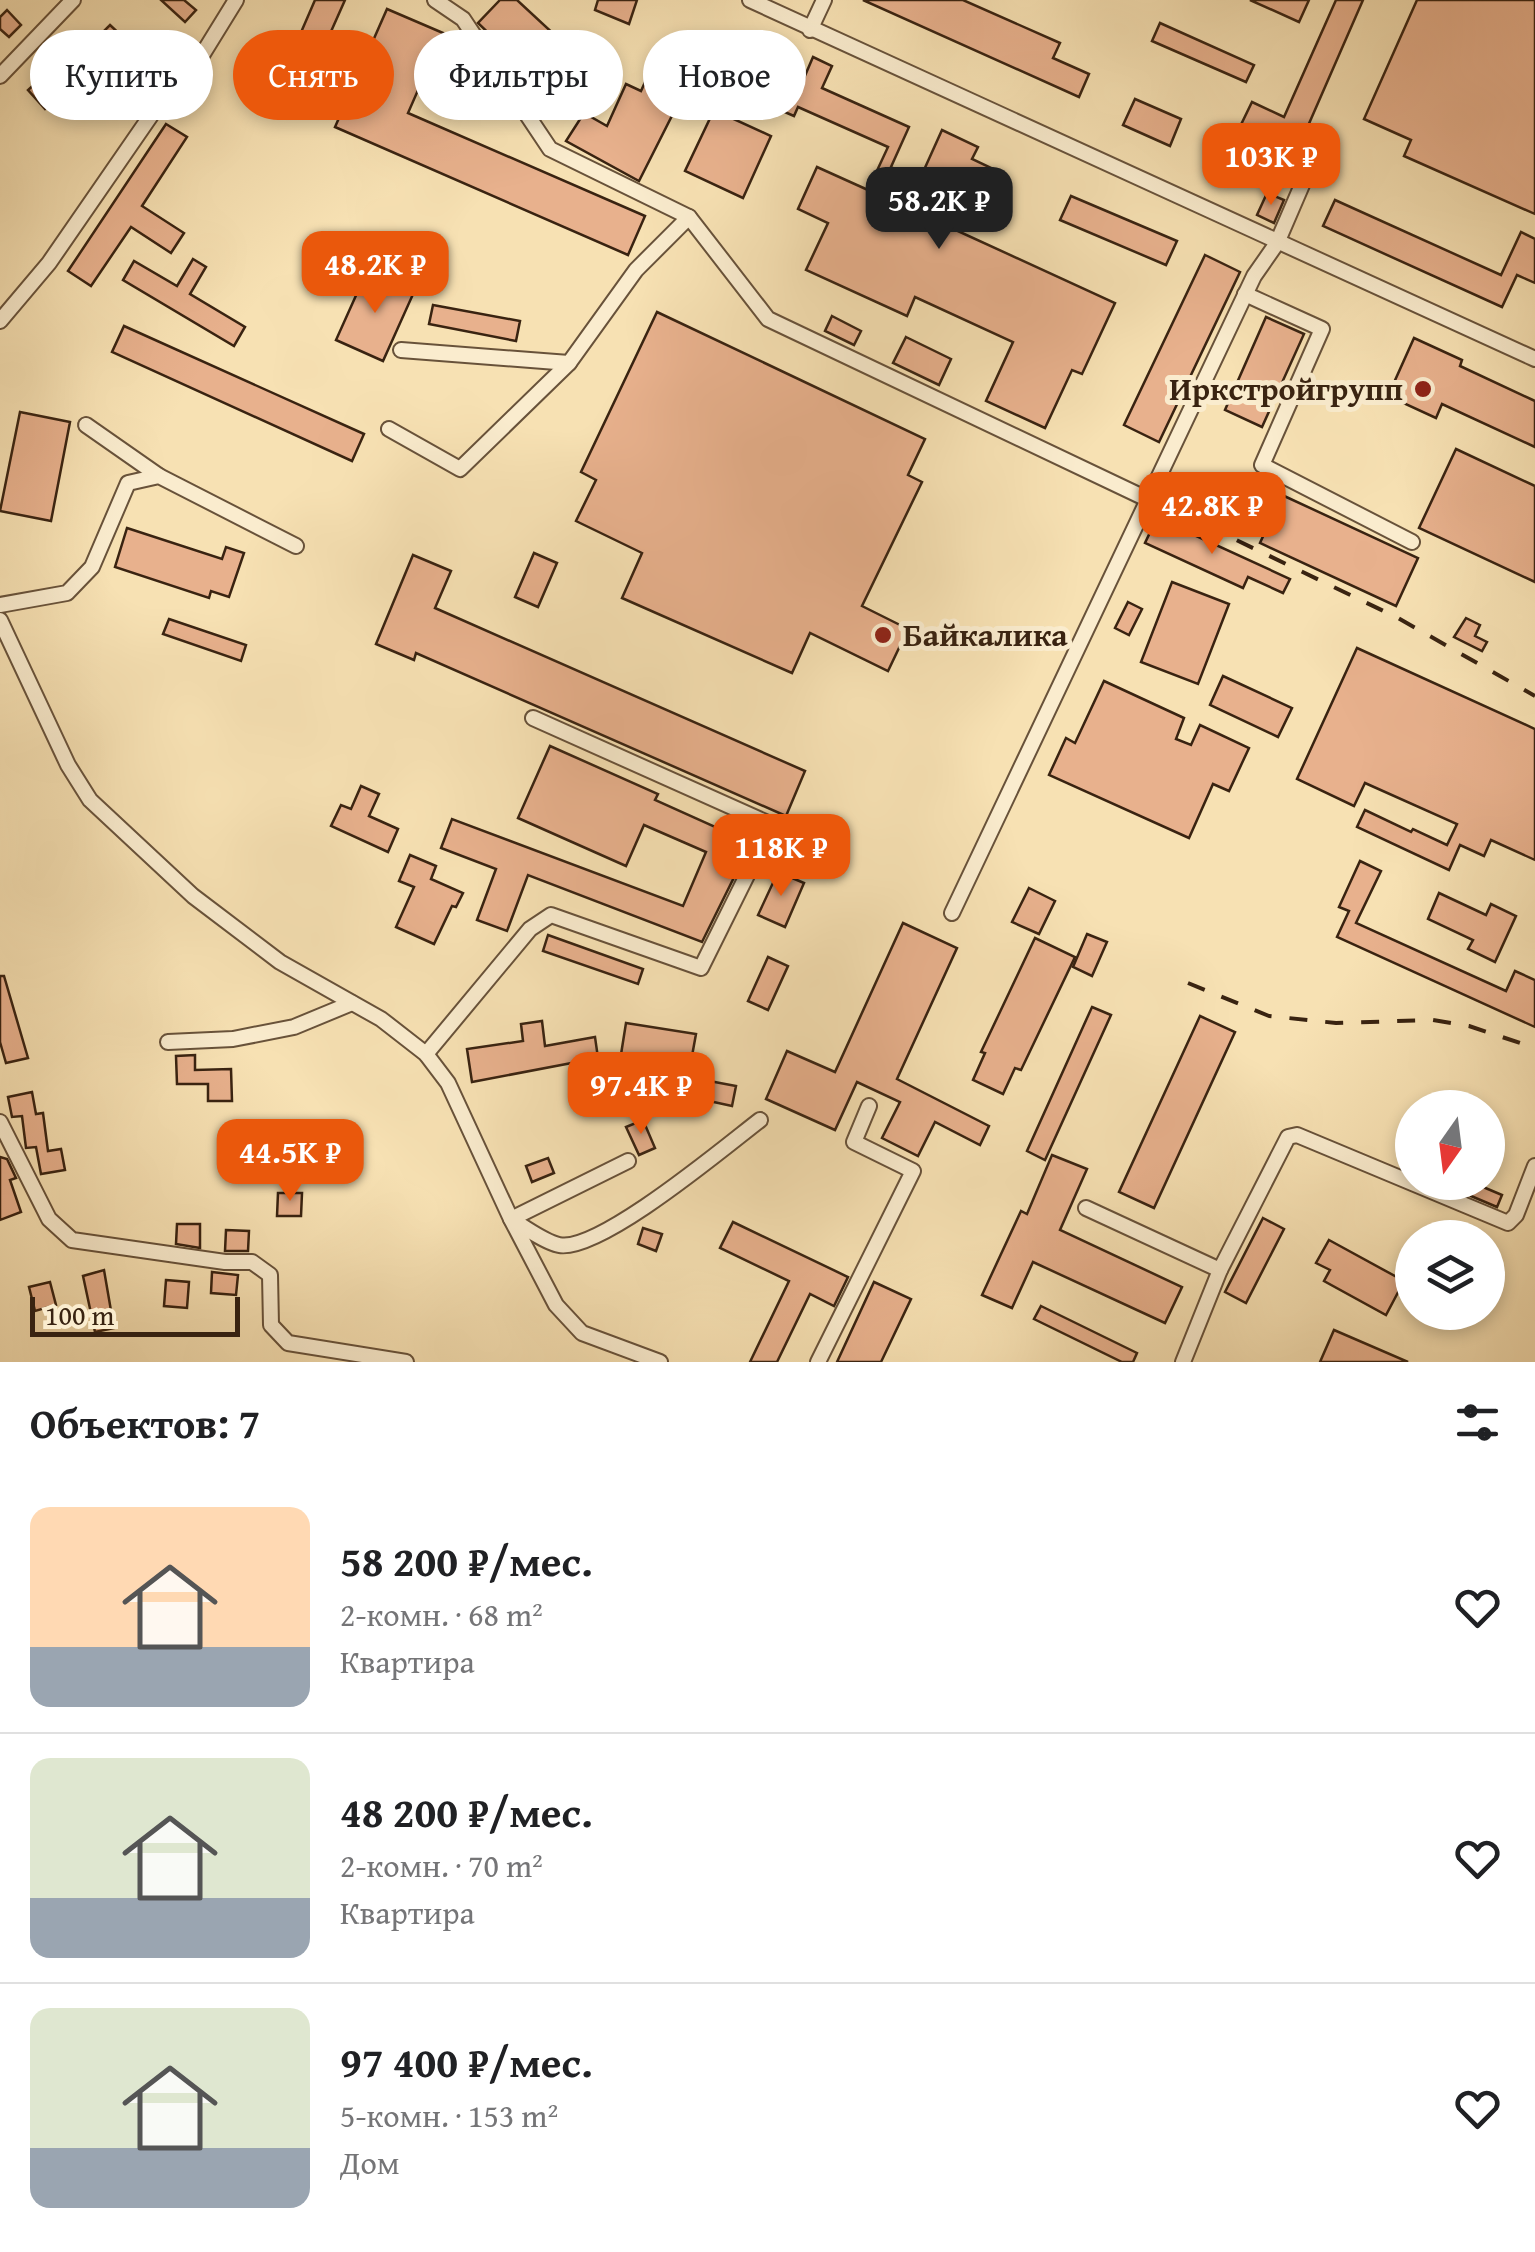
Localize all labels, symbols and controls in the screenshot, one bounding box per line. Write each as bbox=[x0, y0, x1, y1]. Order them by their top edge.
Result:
chip: Купить bbox=[30, 30, 213, 120]
chip: Снять bbox=[233, 30, 394, 120]
chip: Фильтры bbox=[414, 30, 623, 120]
chip: Новое bbox=[643, 30, 806, 120]
pin: 103K ₽ bbox=[1190, 123, 1352, 208]
text: 103K ₽ bbox=[1224, 132, 1318, 179]
pin: 58.2K ₽ bbox=[847, 167, 1031, 252]
text: 58.2K ₽ bbox=[888, 176, 990, 223]
pin: 48.2K ₽ bbox=[283, 231, 467, 316]
text: 48.2K ₽ bbox=[324, 240, 426, 287]
place label: Иркстройгрупп bbox=[1169, 365, 1403, 412]
marker: Иркстройгрупп bbox=[1412, 378, 1434, 400]
pin: 42.8K ₽ bbox=[1120, 472, 1304, 557]
text: 42.8K ₽ bbox=[1161, 481, 1263, 528]
place label: Байкалика bbox=[903, 611, 1068, 658]
marker: Байкалика bbox=[872, 624, 894, 646]
pin: 118K ₽ bbox=[700, 814, 862, 899]
text: 118K ₽ bbox=[734, 823, 828, 870]
pin: 97.4K ₽ bbox=[549, 1052, 733, 1137]
text: 97.4K ₽ bbox=[590, 1061, 692, 1108]
north arrow bbox=[1395, 1090, 1505, 1200]
map controls bbox=[1395, 1090, 1505, 1330]
pin: 44.5K ₽ bbox=[198, 1119, 382, 1204]
text: 44.5K ₽ bbox=[239, 1128, 341, 1175]
button: layers bbox=[1395, 1220, 1505, 1330]
scale bar bbox=[30, 1292, 240, 1336]
text: 100 m bbox=[45, 1294, 114, 1335]
text: Объектов: 7 bbox=[30, 1392, 260, 1453]
icon: filters bbox=[1450, 1395, 1505, 1450]
text: 58 200 ₽/мес. bbox=[340, 1530, 593, 1591]
icon: home bbox=[110, 1547, 230, 1667]
icon: heart bbox=[1450, 1580, 1505, 1635]
text: 2-комн. · 68 m² bbox=[340, 1591, 543, 1638]
text: Квартира bbox=[340, 1638, 475, 1685]
text: 48 200 ₽/мес. bbox=[340, 1781, 593, 1842]
icon: home bbox=[110, 1798, 230, 1918]
icon: heart bbox=[1450, 1831, 1505, 1886]
text: 2-комн. · 70 m² bbox=[340, 1842, 543, 1889]
text: Квартира bbox=[340, 1889, 475, 1936]
text: 97 400 ₽/мес. bbox=[340, 2031, 593, 2092]
icon: home bbox=[110, 2048, 230, 2168]
icon: heart bbox=[1450, 2081, 1505, 2136]
text: 5-комн. · 153 m² bbox=[340, 2092, 558, 2139]
text: Дом bbox=[340, 2139, 400, 2186]

